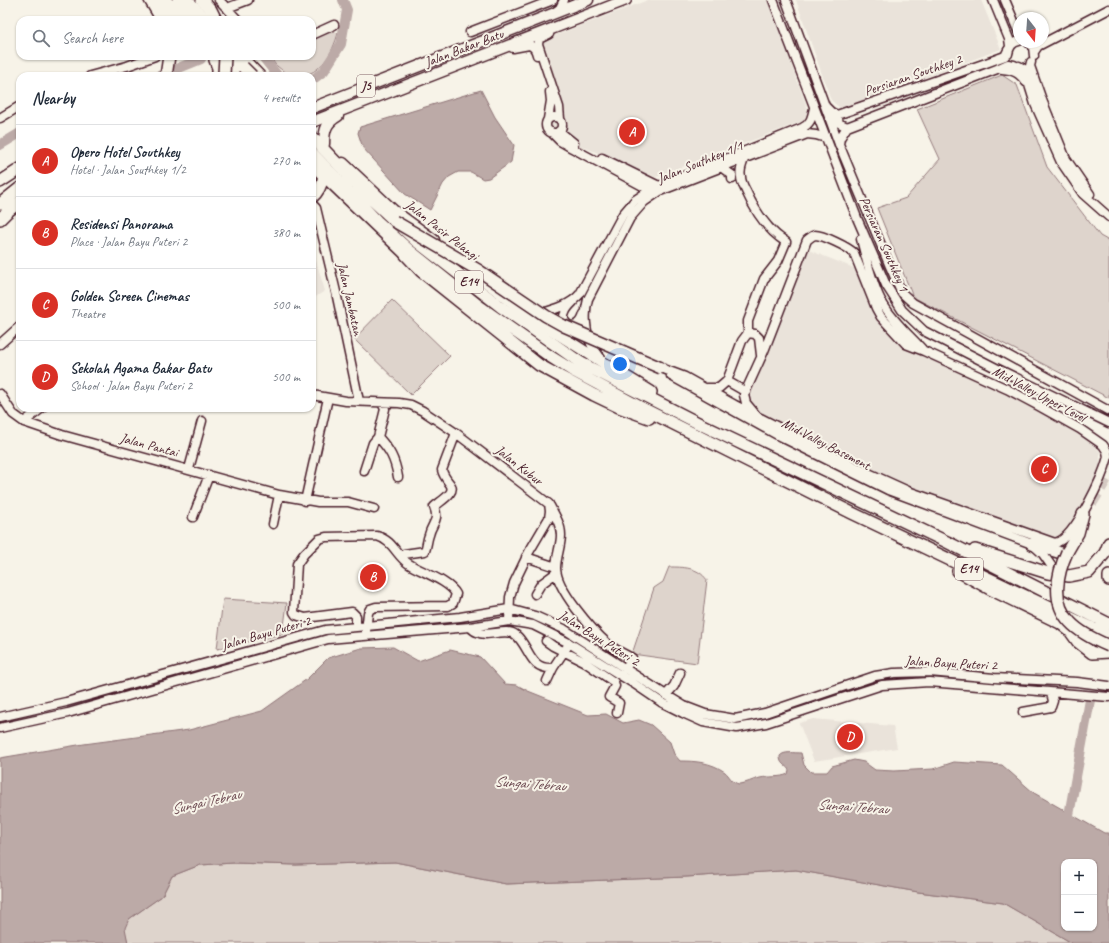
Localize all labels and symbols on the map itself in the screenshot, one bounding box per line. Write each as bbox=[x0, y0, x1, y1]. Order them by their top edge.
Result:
north arrow bbox=[1013, 12, 1049, 48]
street label: Jalan Bakar Batu bbox=[421, 25, 507, 71]
street label: Persiaran Southkey 2 bbox=[862, 50, 966, 100]
road number: J5 bbox=[357, 75, 375, 97]
pin: A bbox=[619, 117, 645, 147]
street label: Jalan Southkey 1/1 bbox=[654, 137, 746, 187]
street label: Persiaran Southkey 1 bbox=[855, 194, 913, 295]
street label: Jalan Pasir Pelangi bbox=[401, 195, 484, 265]
street label: Jalan Jambatan bbox=[333, 260, 367, 338]
road number: E14 bbox=[455, 271, 483, 293]
your location bbox=[610, 354, 630, 374]
street label: Mid Valley Upper Level bbox=[989, 362, 1091, 427]
street label: Mid Valley Basement bbox=[779, 414, 874, 474]
street label: Jalan Pantai bbox=[117, 429, 182, 461]
street label: Jalan Kubur bbox=[491, 441, 548, 490]
pin: C bbox=[1031, 454, 1057, 484]
road number: E14 bbox=[955, 558, 983, 580]
pin: B bbox=[360, 562, 386, 592]
street label: Jalan Bayu Puteri 2 bbox=[554, 606, 644, 671]
street label: Jalan Bayu Puteri 2 bbox=[218, 612, 314, 654]
street label: Jalan Bayu Puteri 2 bbox=[903, 652, 999, 674]
pin: D bbox=[837, 722, 863, 752]
water label: Sungai Tebrau bbox=[494, 772, 568, 796]
water label: Sungai Tebrau bbox=[169, 784, 245, 819]
water label: Sungai Tebrau bbox=[817, 795, 891, 819]

